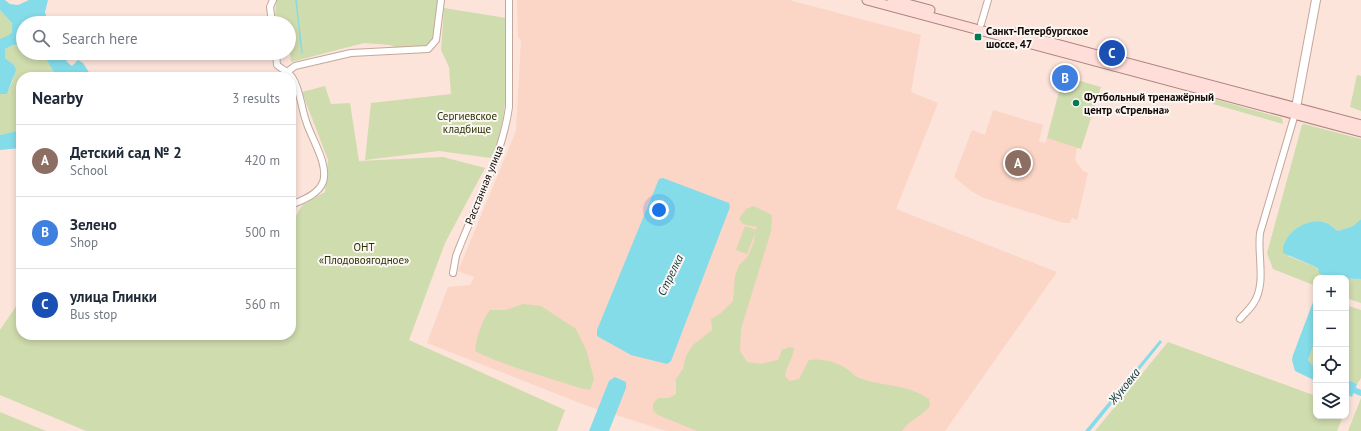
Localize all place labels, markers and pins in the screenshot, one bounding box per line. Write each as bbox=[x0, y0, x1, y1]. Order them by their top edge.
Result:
place label: Санкт-Петербургское шоссе, 47 bbox=[986, 24, 1089, 51]
marker: Санкт-Петербургское шоссе, 47 bbox=[973, 32, 983, 42]
pin: C bbox=[1099, 38, 1125, 68]
pin: B bbox=[1052, 63, 1078, 93]
place label: Футбольный тренажёрный центр «Стрельна» bbox=[1084, 90, 1214, 117]
marker: Футбольный тренажёрный центр «Стрельна» bbox=[1071, 98, 1081, 108]
pin: A bbox=[1005, 148, 1031, 178]

